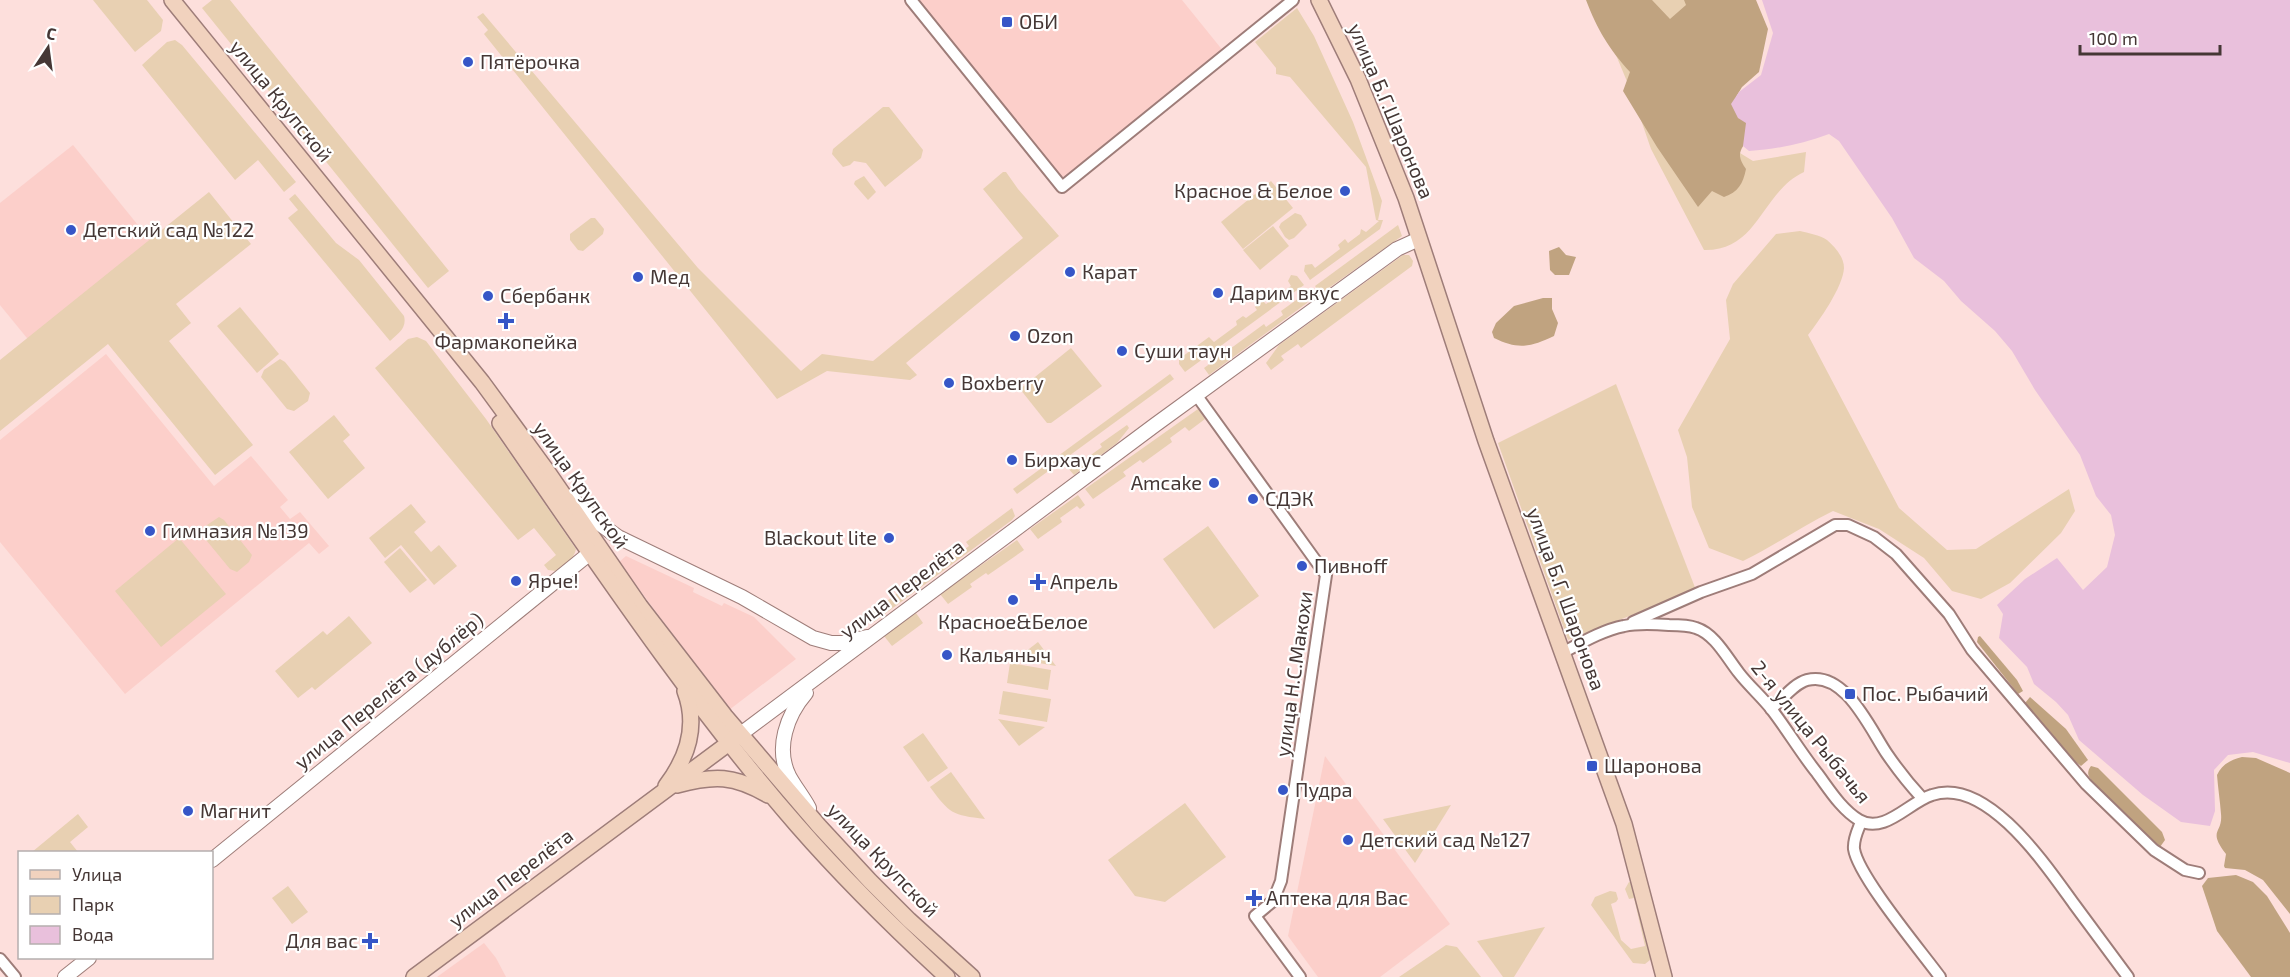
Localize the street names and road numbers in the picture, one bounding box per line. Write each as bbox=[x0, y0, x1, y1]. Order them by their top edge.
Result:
street label: улица Б.Г.Шаронова bbox=[1343, 19, 1440, 202]
street label: улица Крупской bbox=[225, 35, 338, 167]
street label: улица Крупской bbox=[528, 416, 635, 553]
street label: улица Б.Г. Шаронова bbox=[1522, 504, 1611, 694]
street label: улица Перелёта bbox=[834, 534, 969, 644]
street label: улица Н.С.Макохи bbox=[1270, 590, 1318, 758]
street label: улица Перелёта (дублёр) bbox=[289, 607, 488, 774]
street label: 2-я улица Рыбачья bbox=[1746, 655, 1877, 808]
street label: улица Крупской bbox=[822, 797, 944, 922]
street label: улица Перелёта bbox=[443, 823, 578, 933]

